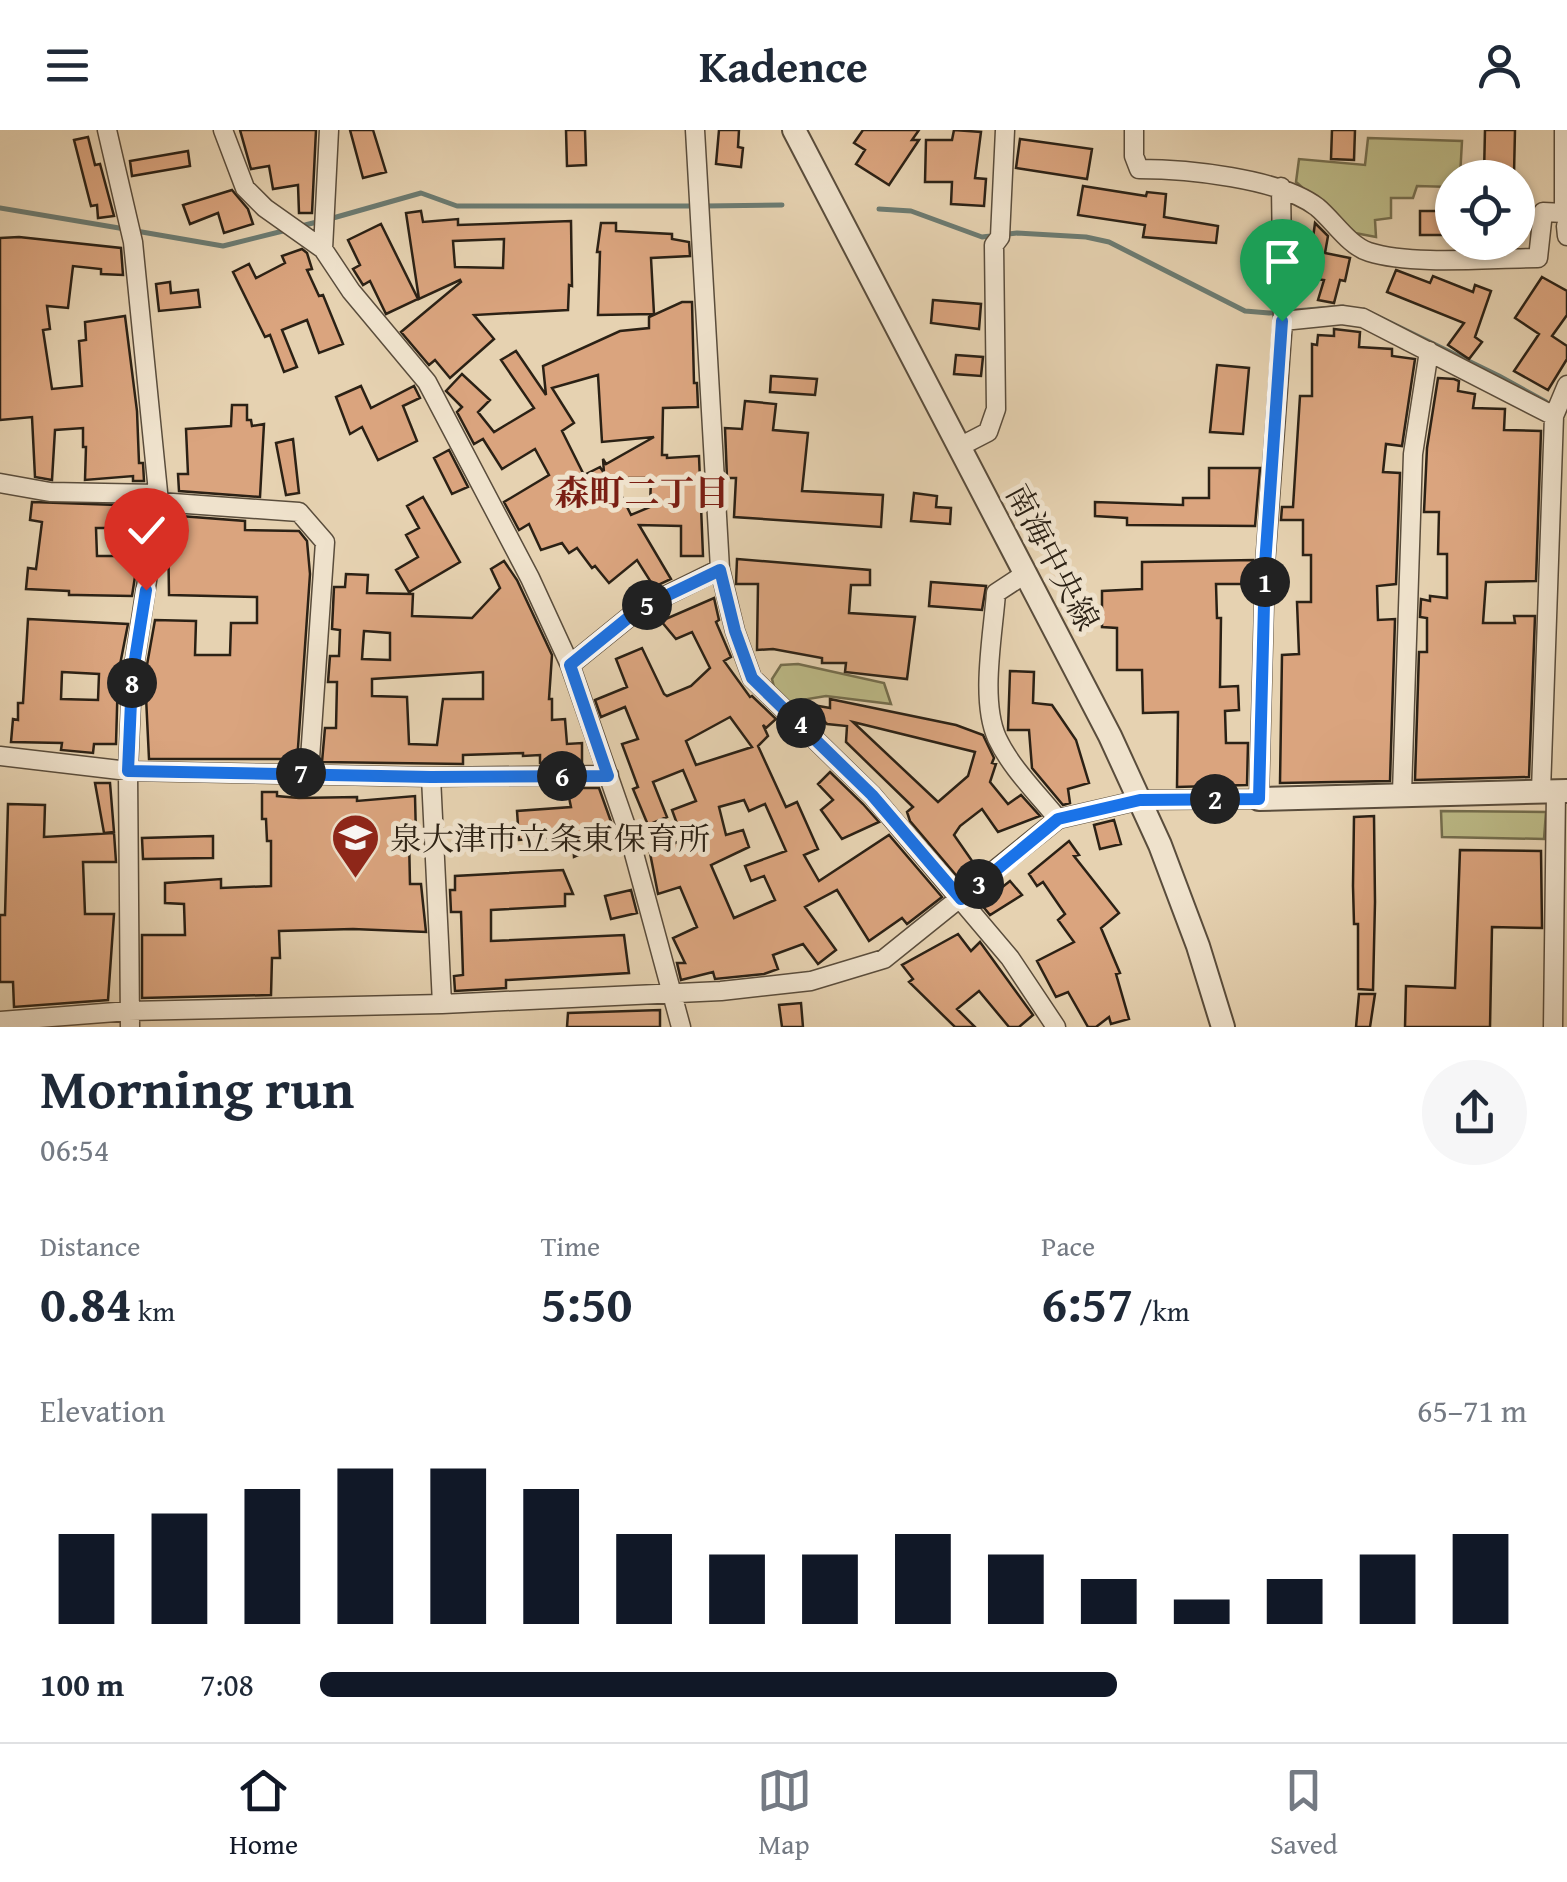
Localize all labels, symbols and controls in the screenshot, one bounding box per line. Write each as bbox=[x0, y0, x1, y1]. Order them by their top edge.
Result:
text: Kadence bbox=[699, 33, 868, 98]
icon: menu bbox=[40, 38, 95, 93]
icon: person bbox=[1472, 38, 1527, 93]
map controls bbox=[1435, 160, 1535, 260]
button: locate bbox=[1435, 160, 1535, 260]
pin bbox=[1240, 219, 1325, 322]
icon: arrive bbox=[1255, 234, 1310, 289]
district label: 森町二丁目 bbox=[554, 467, 730, 518]
street label: 南海中央線 bbox=[995, 475, 1111, 639]
pin bbox=[104, 488, 189, 591]
icon: check bbox=[119, 503, 174, 558]
pin: 1 bbox=[1240, 557, 1290, 607]
text: 1 bbox=[1258, 561, 1272, 602]
pin: 5 bbox=[622, 580, 672, 630]
text: 5 bbox=[640, 584, 654, 625]
pin: 8 bbox=[107, 658, 157, 708]
text: 8 bbox=[125, 662, 139, 703]
pin: 4 bbox=[776, 698, 826, 748]
text: 4 bbox=[794, 702, 808, 743]
pin: 7 bbox=[276, 748, 326, 798]
pin: 6 bbox=[537, 751, 587, 801]
text: 7 bbox=[294, 752, 308, 793]
text: 6 bbox=[555, 755, 569, 796]
pin: 2 bbox=[1190, 774, 1240, 824]
text: 2 bbox=[1208, 778, 1222, 819]
school or university icon: 泉大津市立条東保育所 bbox=[329, 812, 381, 880]
place label: 泉大津市立条東保育所 bbox=[390, 815, 710, 862]
pin: 3 bbox=[954, 859, 1004, 909]
text: 3 bbox=[972, 863, 986, 904]
text: Morning run bbox=[40, 1048, 354, 1128]
button: share bbox=[1422, 1060, 1527, 1165]
text: 06:54 bbox=[40, 1126, 109, 1173]
text: Distance bbox=[40, 1225, 140, 1266]
text: Time bbox=[541, 1225, 600, 1266]
text: Pace bbox=[1041, 1225, 1095, 1266]
text: 0.84 bbox=[40, 1266, 132, 1339]
text: 5:50 bbox=[541, 1266, 633, 1339]
text: 6:57 bbox=[1041, 1266, 1133, 1339]
text: km bbox=[132, 1290, 175, 1331]
text: /km bbox=[1133, 1290, 1190, 1331]
text: Elevation bbox=[40, 1387, 165, 1434]
text: 65–71 m bbox=[1417, 1387, 1527, 1434]
text: 100 m bbox=[40, 1661, 124, 1708]
text: 7:08 bbox=[200, 1661, 254, 1708]
tab: Home bbox=[229, 1763, 298, 1864]
tab: Map bbox=[757, 1763, 812, 1864]
tab: Saved bbox=[1270, 1763, 1338, 1864]

